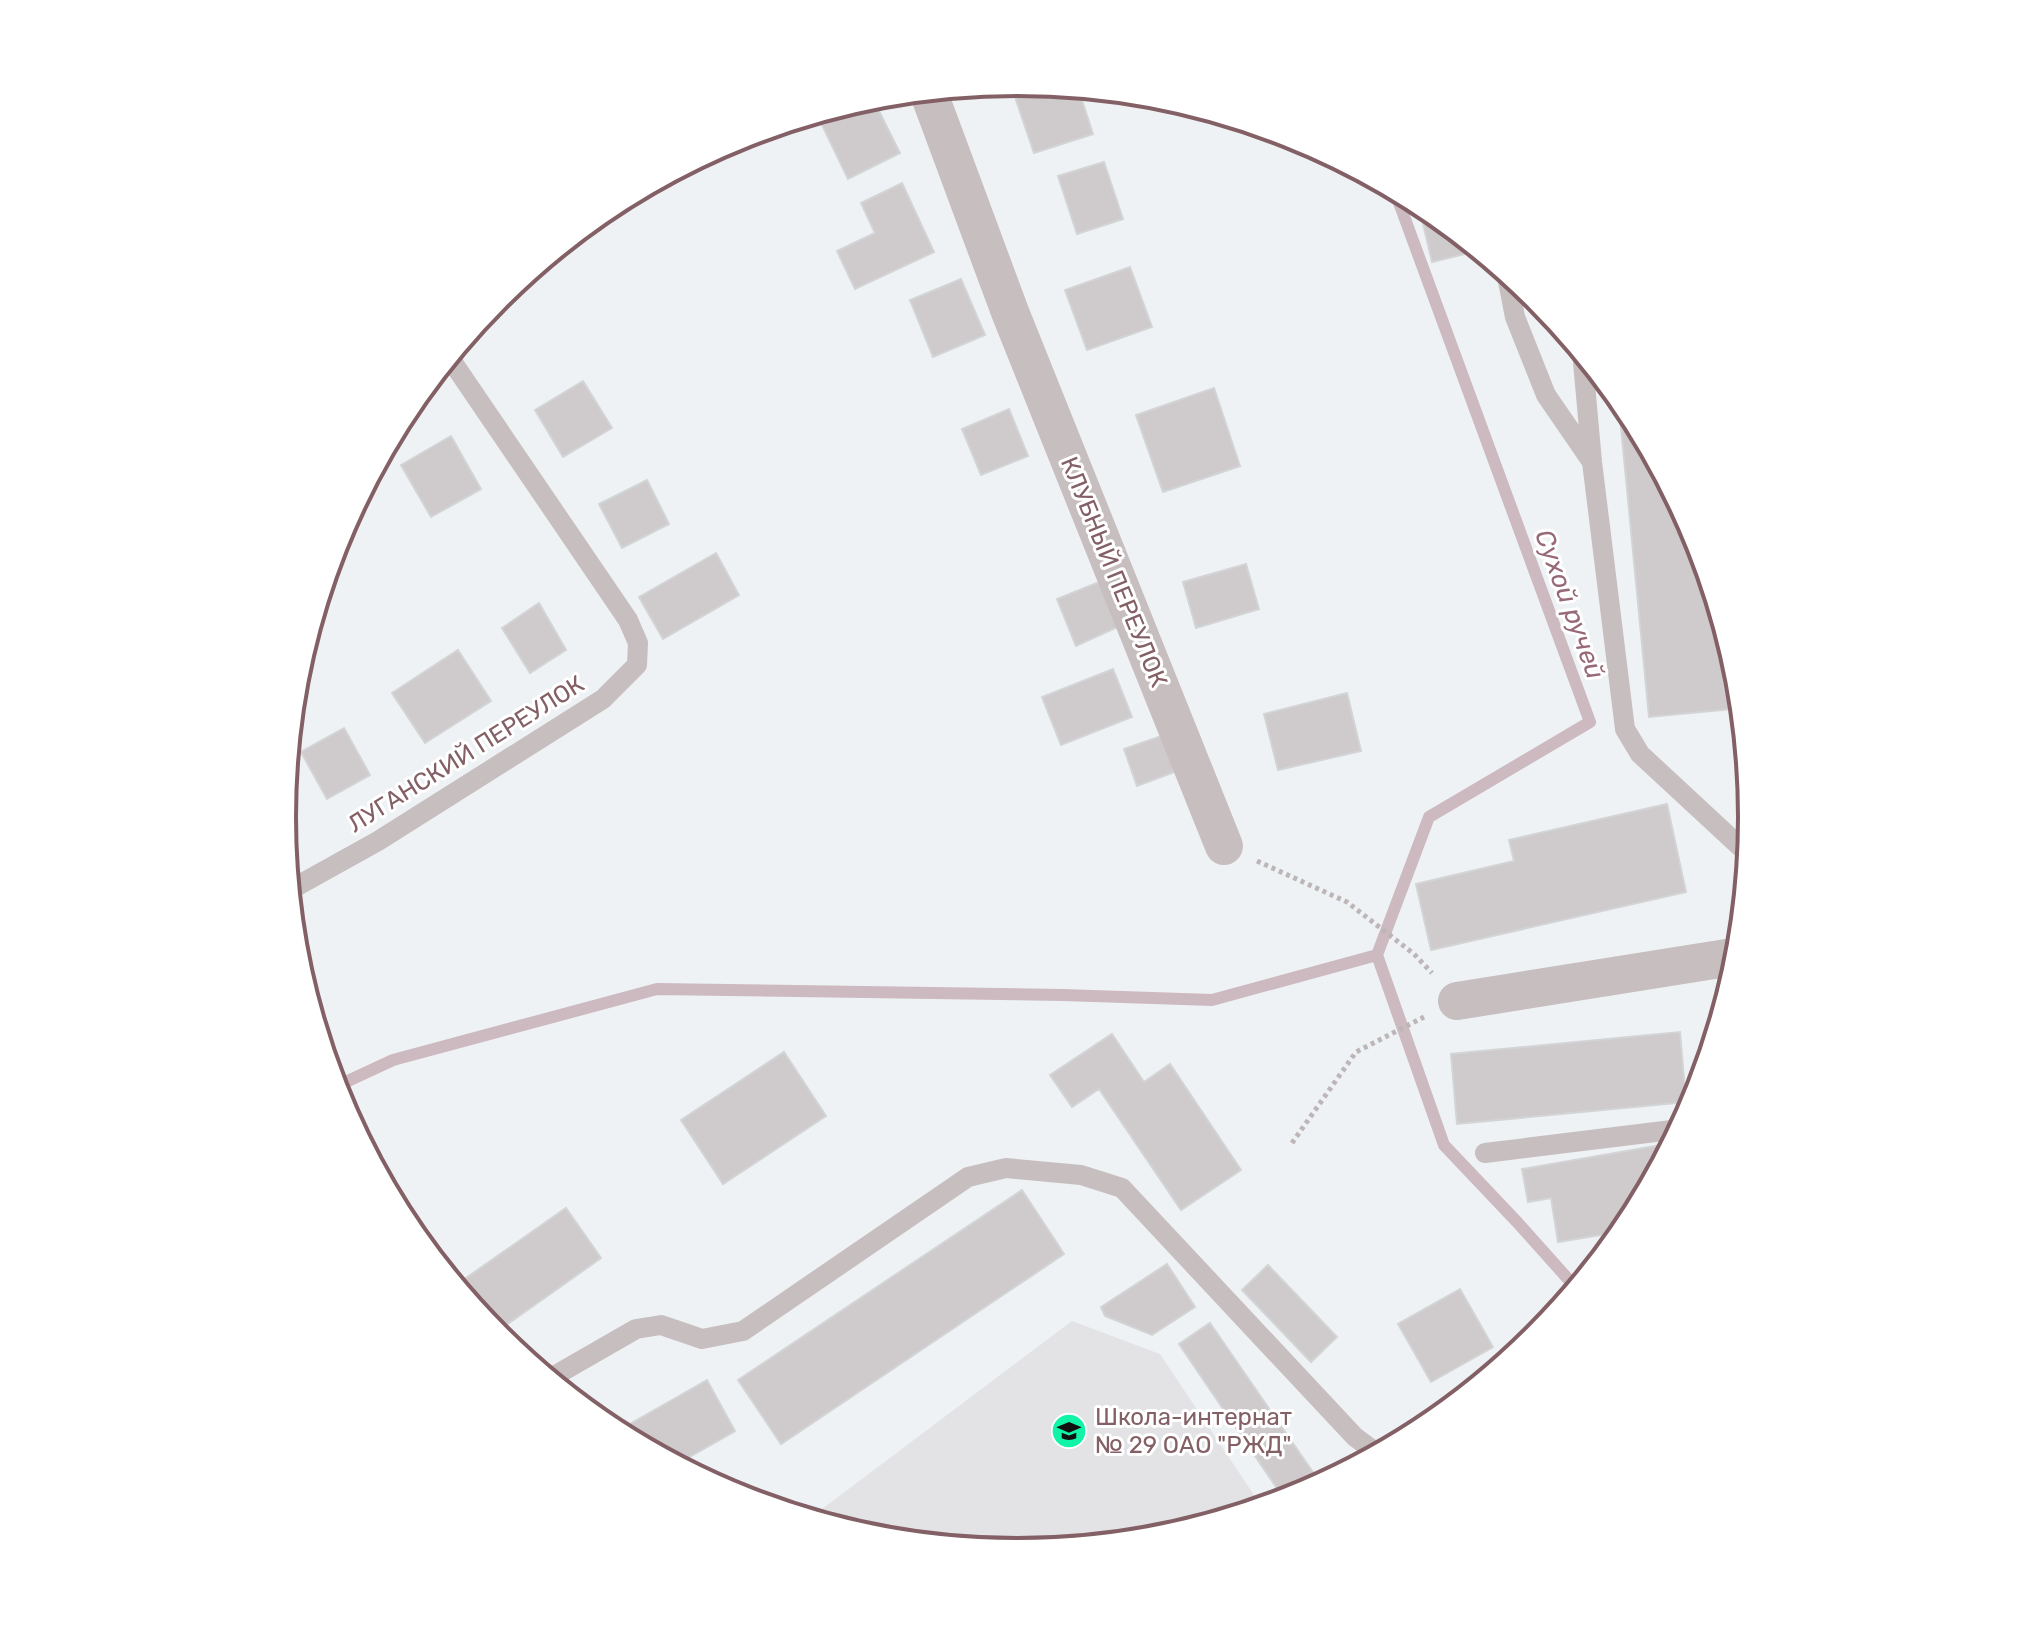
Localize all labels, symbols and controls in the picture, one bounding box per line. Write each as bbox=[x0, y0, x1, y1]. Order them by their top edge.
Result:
street label: КЛУБНЫЙ ПЕРЕУЛОК bbox=[1055, 453, 1173, 691]
water label: Сухой ручей bbox=[1528, 525, 1611, 683]
street label: ЛУГАНСКИЙ ПЕРЕУЛОК bbox=[343, 670, 589, 838]
place label: Школа-интернат № 29 ОАО "РЖД" bbox=[1095, 1403, 1292, 1459]
school or university icon: Школа-интернат № 29 ОАО "РЖД" bbox=[1050, 1412, 1088, 1450]

